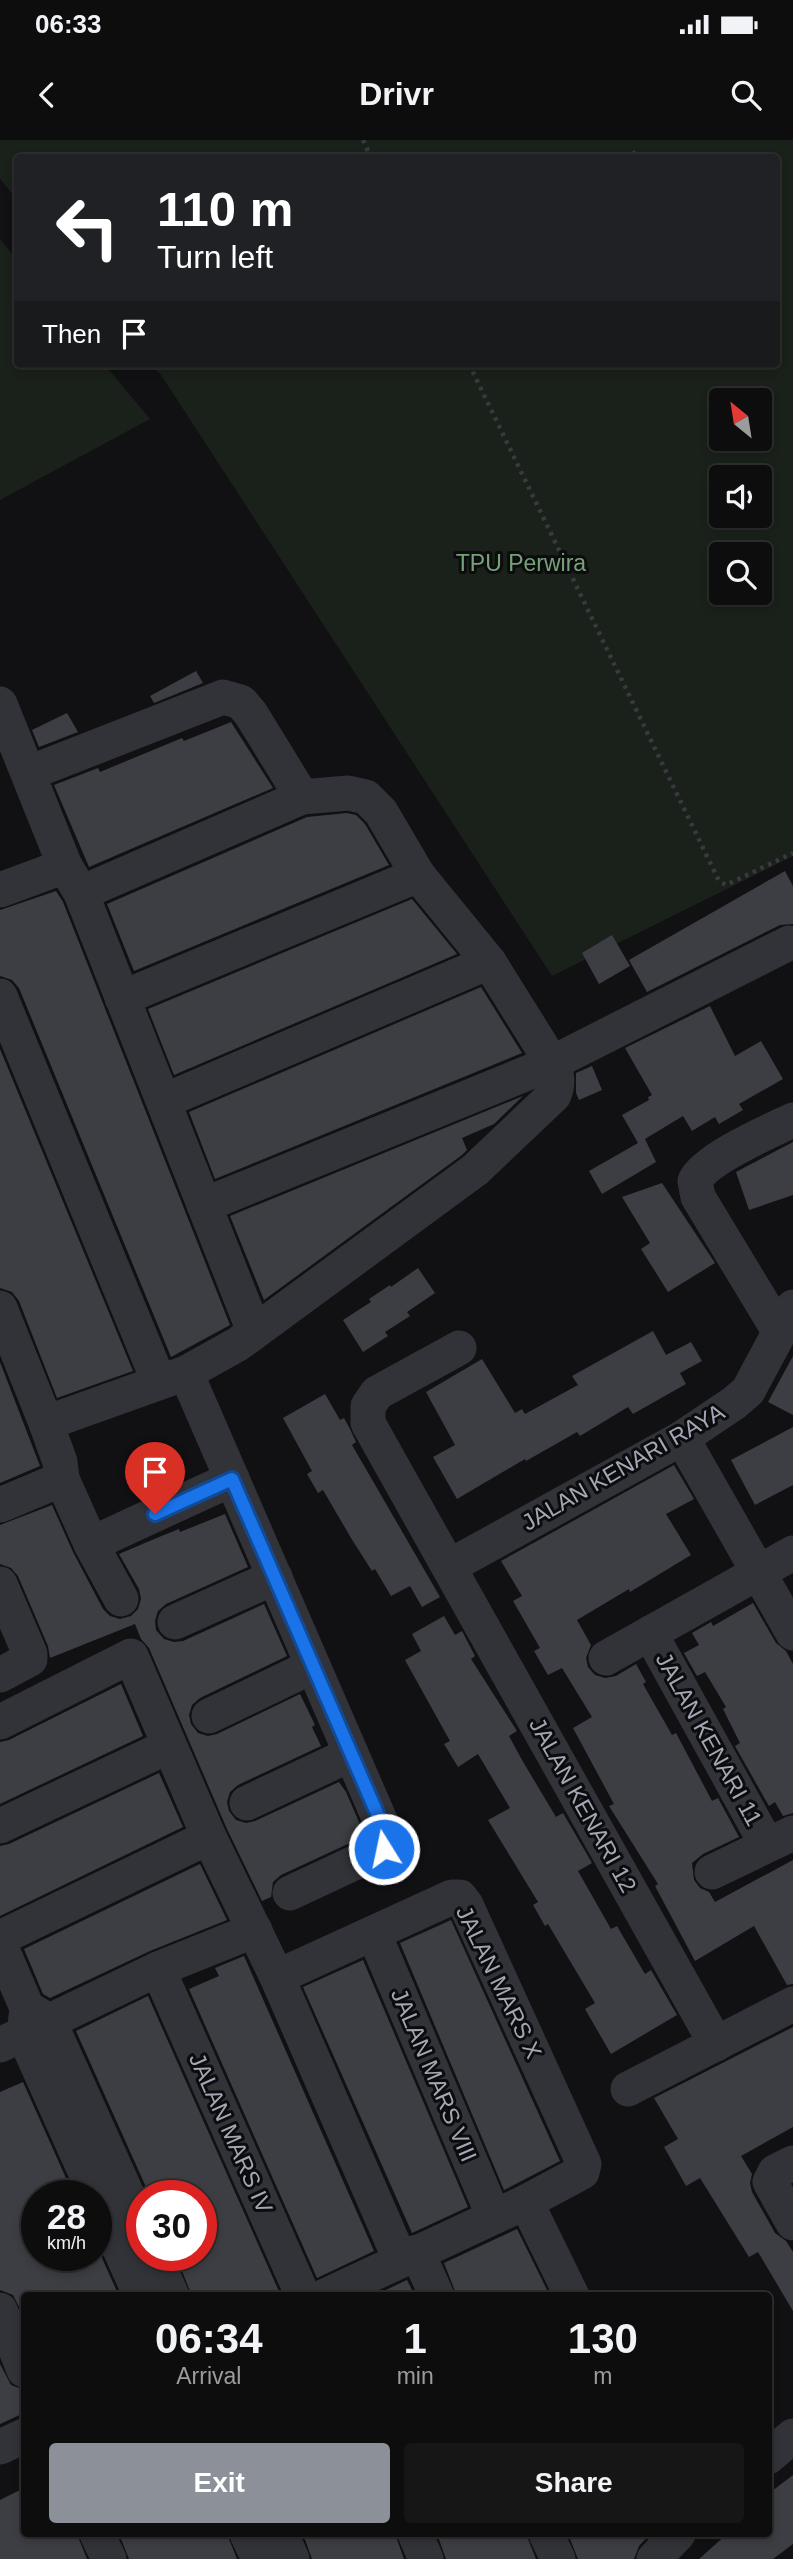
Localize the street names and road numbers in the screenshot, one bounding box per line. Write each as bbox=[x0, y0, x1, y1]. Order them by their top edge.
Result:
street label: JALAN KENARI RAYA bbox=[517, 1398, 729, 1536]
street label: JALAN KENARI 11 bbox=[651, 1648, 767, 1830]
street label: JALAN KENARI 12 bbox=[524, 1713, 642, 1897]
street label: JALAN MARS X bbox=[451, 1902, 547, 2062]
street label: JALAN MARS VIII bbox=[386, 1985, 482, 2165]
street label: JALAN MARS IV bbox=[184, 2049, 278, 2218]

